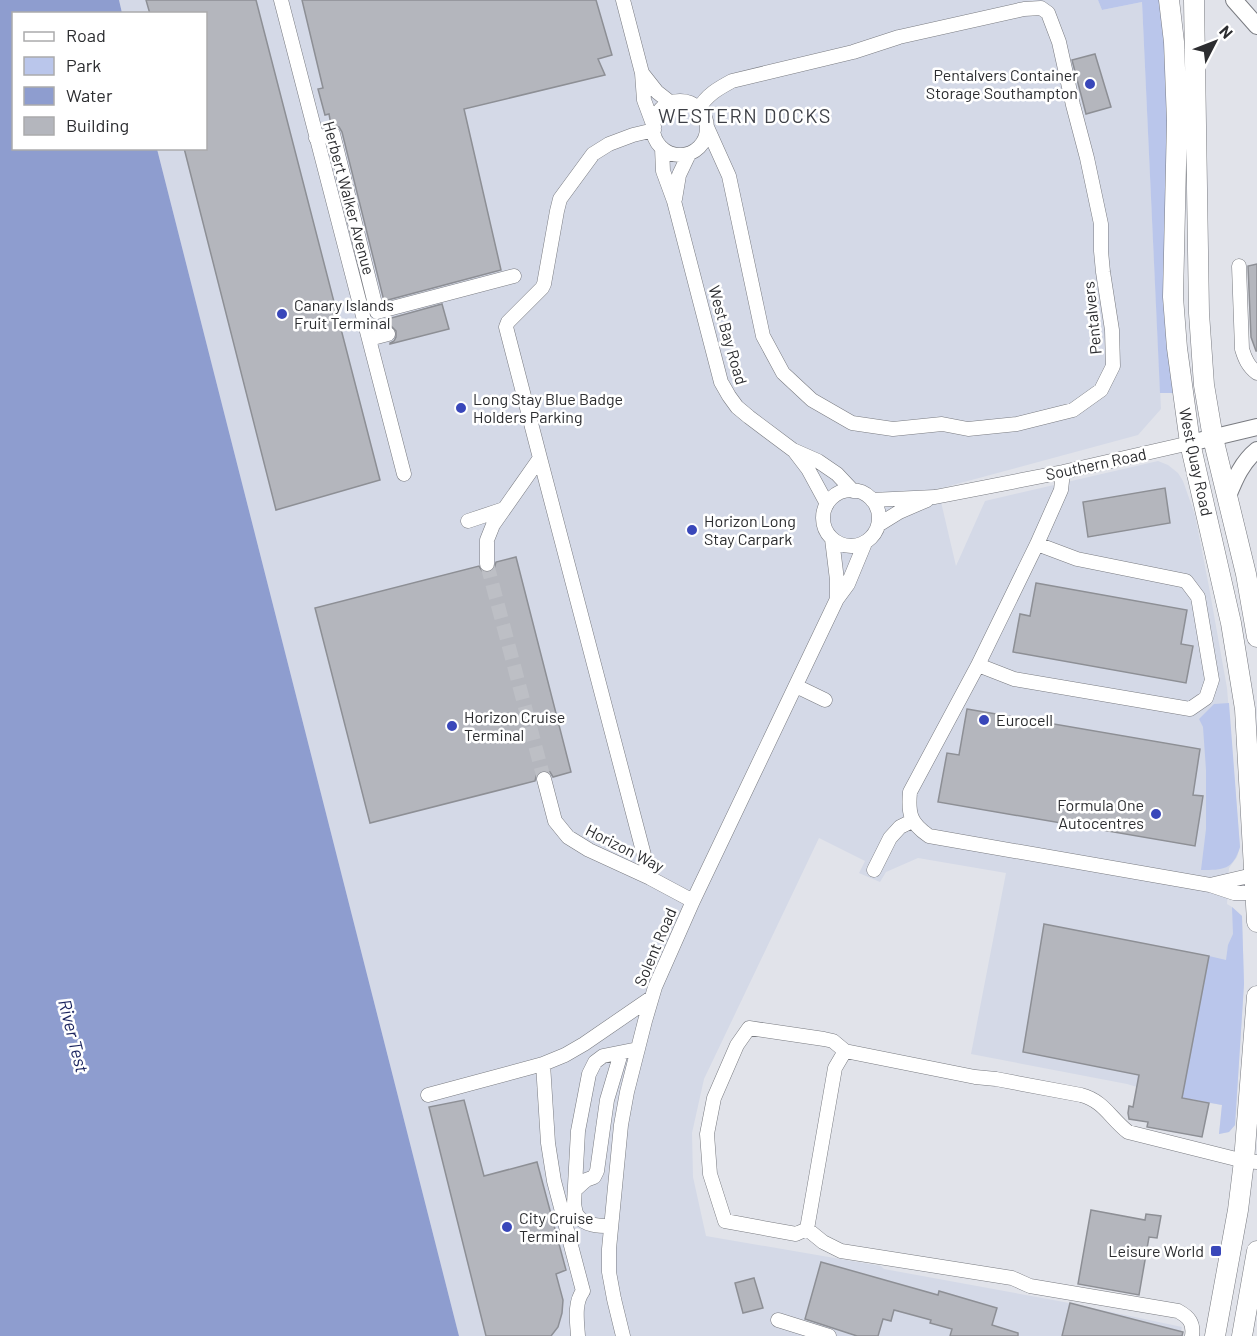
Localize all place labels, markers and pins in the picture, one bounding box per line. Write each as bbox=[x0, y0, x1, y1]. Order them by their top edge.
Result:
place label: Pentalvers Container Storage Southampton bbox=[926, 65, 1078, 102]
marker: Pentalvers Container Storage Southampton bbox=[1083, 77, 1097, 91]
place label: Canary Islands Fruit Terminal bbox=[294, 295, 394, 332]
marker: Canary Islands Fruit Terminal bbox=[275, 307, 289, 321]
place label: Long Stay Blue Badge Holders Parking bbox=[473, 389, 623, 426]
marker: Long Stay Blue Badge Holders Parking bbox=[454, 401, 468, 415]
place label: Horizon Long Stay Carpark bbox=[704, 511, 796, 548]
marker: Horizon Long Stay Carpark bbox=[685, 523, 699, 537]
place label: Horizon Cruise Terminal bbox=[464, 707, 565, 744]
place label: Eurocell bbox=[996, 710, 1053, 729]
marker: Eurocell bbox=[977, 713, 991, 727]
marker: Horizon Cruise Terminal bbox=[445, 719, 459, 733]
place label: Formula One Autocentres bbox=[1057, 795, 1144, 832]
marker: Formula One Autocentres bbox=[1149, 807, 1163, 821]
place label: City Cruise Terminal bbox=[519, 1208, 594, 1245]
marker: City Cruise Terminal bbox=[500, 1220, 514, 1234]
place label: Leisure World bbox=[1108, 1241, 1204, 1260]
marker: Leisure World bbox=[1209, 1244, 1223, 1258]

